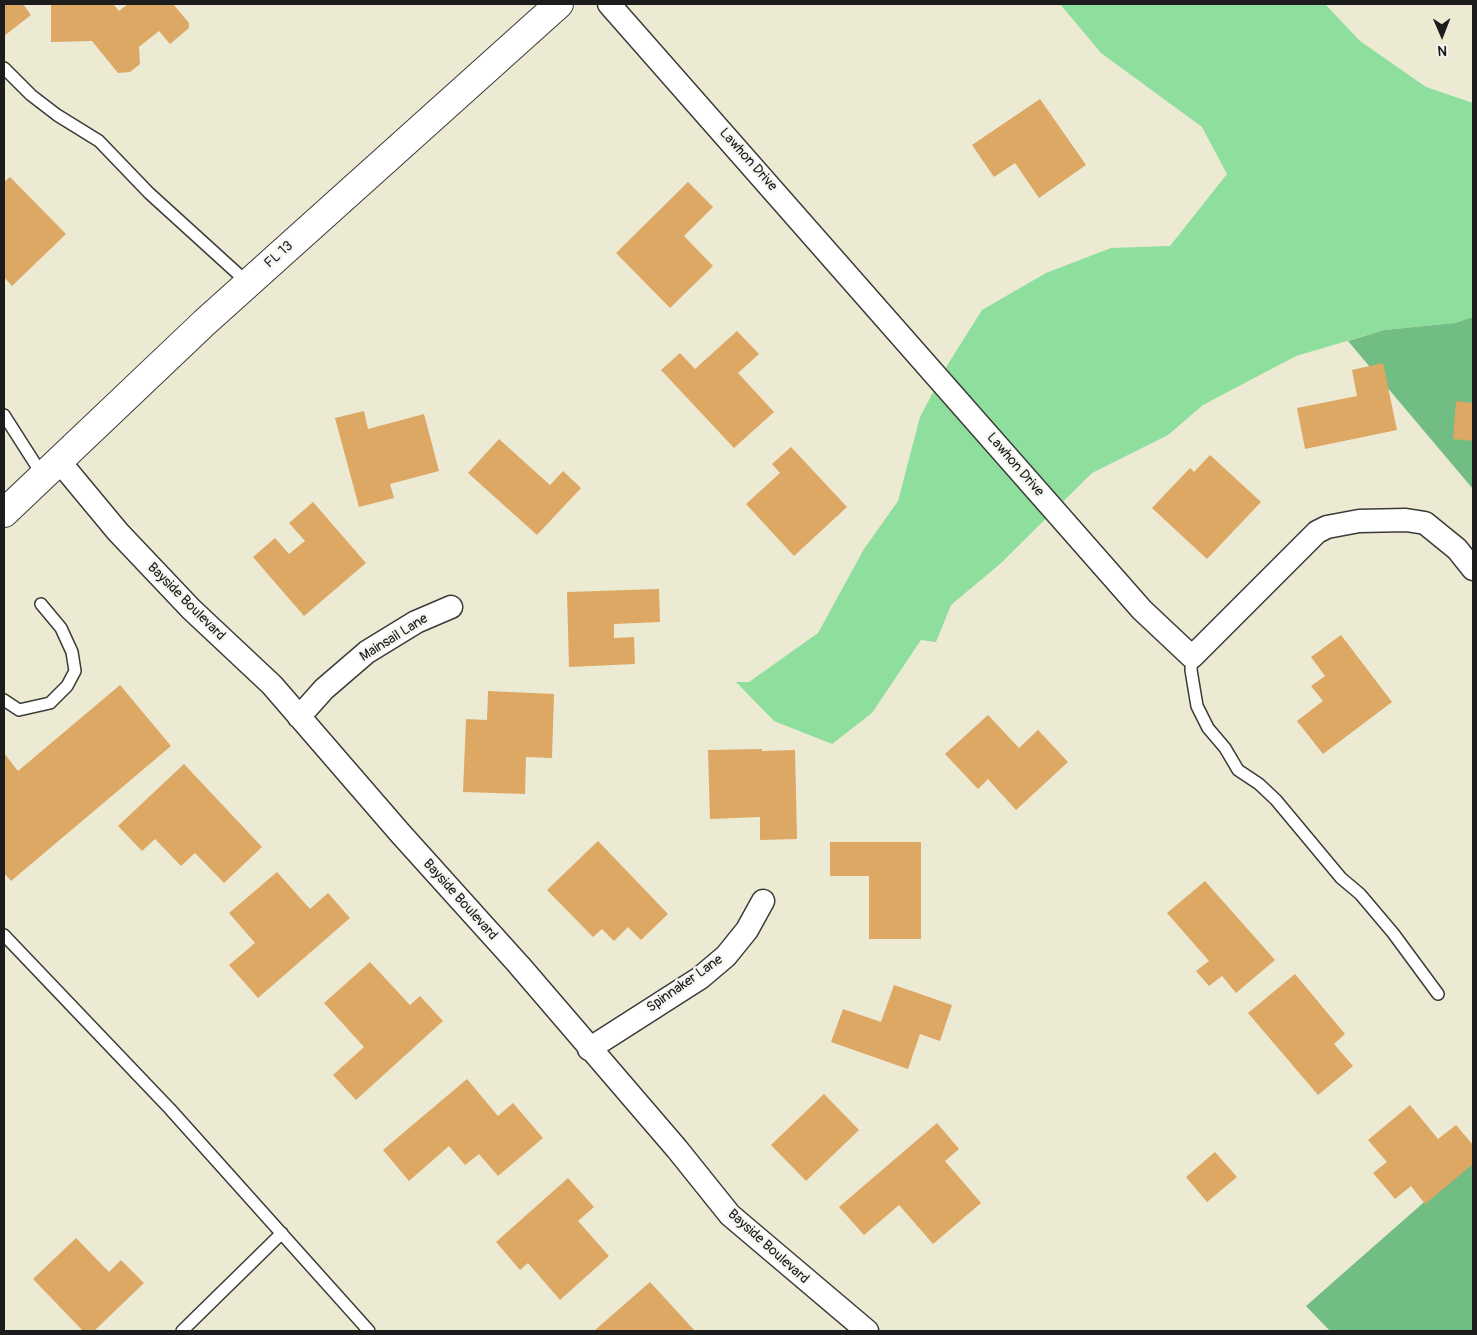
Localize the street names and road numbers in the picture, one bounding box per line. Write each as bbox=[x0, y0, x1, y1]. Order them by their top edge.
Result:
street label: Lawhon Drive bbox=[715, 125, 781, 195]
street label: FL 13 bbox=[261, 238, 297, 272]
street label: Lawhon Drive bbox=[983, 430, 1047, 500]
street label: Bayside Boulevard bbox=[144, 560, 228, 644]
street label: Mainsail Lane bbox=[357, 610, 431, 666]
street label: Bayside Boulevard bbox=[419, 856, 501, 944]
street label: Spinnaker Lane bbox=[644, 952, 726, 1016]
street label: Bayside Boulevard bbox=[724, 1206, 812, 1288]

